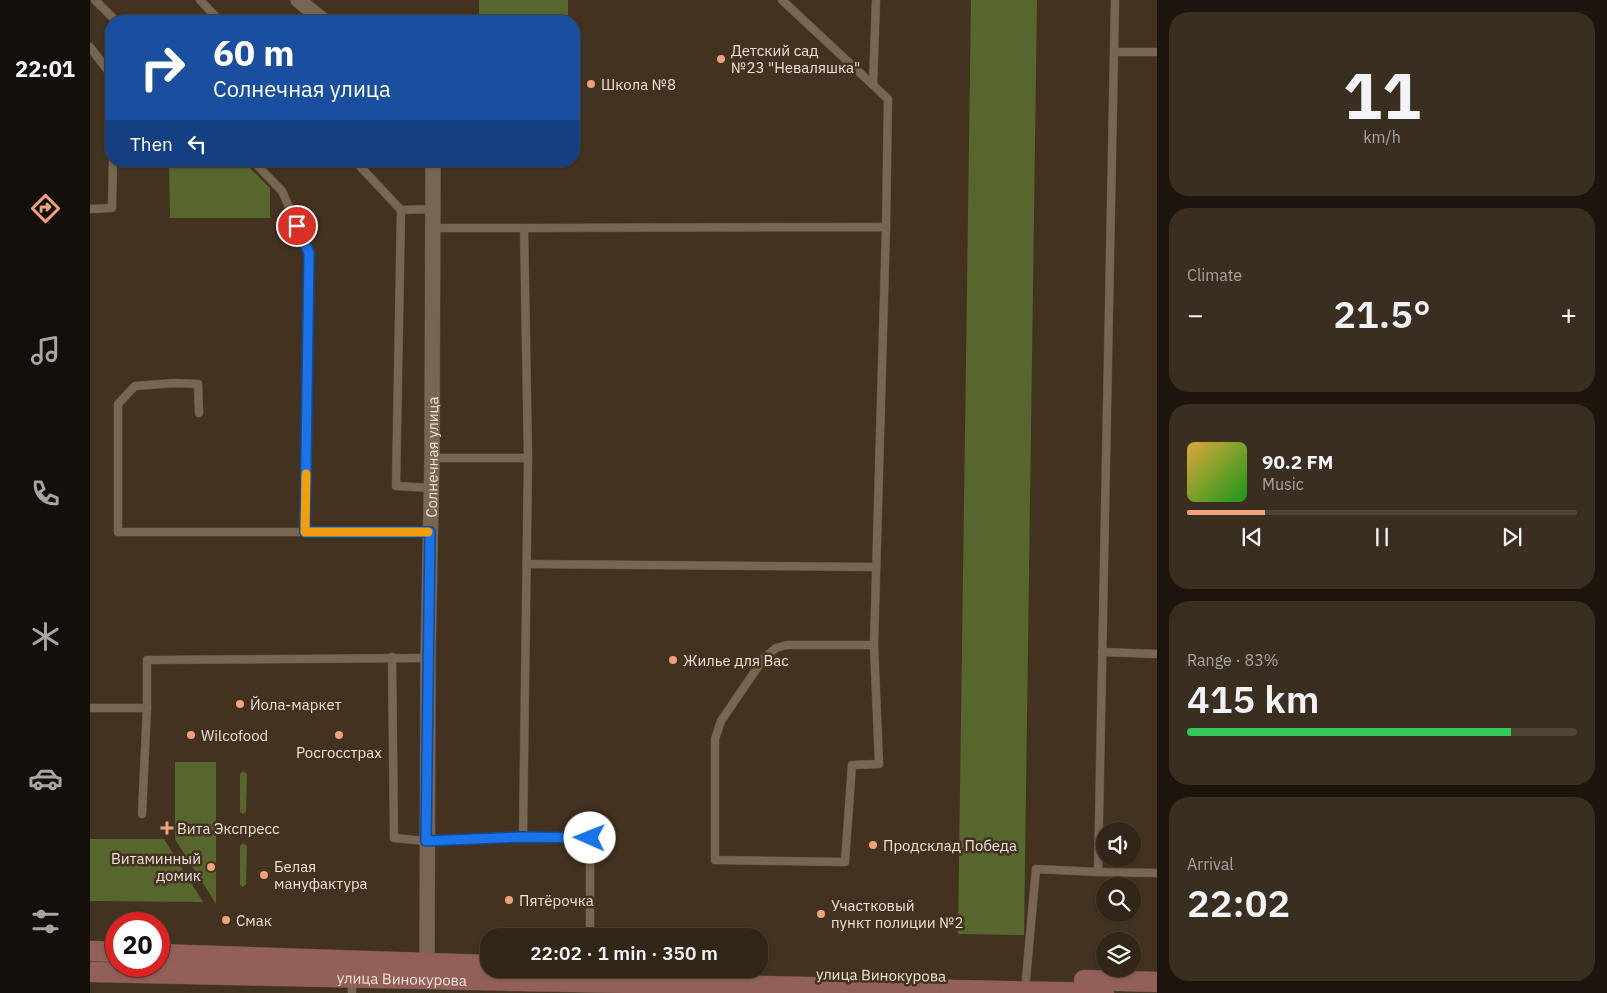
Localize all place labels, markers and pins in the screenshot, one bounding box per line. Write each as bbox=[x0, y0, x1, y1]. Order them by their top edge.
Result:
place label: Детский сад №23 "Неваляшка" bbox=[731, 41, 860, 77]
marker: Детский сад №23 "Неваляшка" bbox=[715, 53, 727, 65]
place label: Школа №8 bbox=[601, 75, 676, 94]
marker: Школа №8 bbox=[585, 78, 597, 90]
pin bbox=[276, 205, 318, 247]
place label: Жилье для Вас bbox=[683, 651, 789, 670]
marker: Жилье для Вас bbox=[667, 654, 679, 666]
place label: Йола-маркет bbox=[250, 695, 342, 714]
marker: Йола-маркет bbox=[234, 698, 246, 710]
place label: Wilcofood bbox=[201, 726, 268, 745]
marker: Wilcofood bbox=[185, 729, 197, 741]
marker: Росгосстрах bbox=[333, 729, 345, 741]
place label: Росгосстрах bbox=[296, 743, 382, 762]
place label: Вита Экспресс bbox=[177, 819, 280, 838]
marker: Вита Экспресс bbox=[161, 822, 173, 834]
place label: Продсклад Победа bbox=[883, 836, 1017, 855]
marker: Продсклад Победа bbox=[867, 839, 879, 851]
place label: Витаминный домик bbox=[111, 849, 201, 885]
place label: Белая мануфактура bbox=[274, 857, 368, 893]
marker: Витаминный домик bbox=[205, 861, 217, 873]
marker: Белая мануфактура bbox=[258, 869, 270, 881]
place label: Пятёрочка bbox=[519, 891, 594, 910]
marker: Пятёрочка bbox=[503, 894, 515, 906]
place label: Участковый пункт полиции №2 bbox=[831, 896, 964, 932]
marker: Участковый пункт полиции №2 bbox=[815, 908, 827, 920]
place label: Смак bbox=[236, 911, 272, 930]
marker: Смак bbox=[220, 914, 232, 926]

